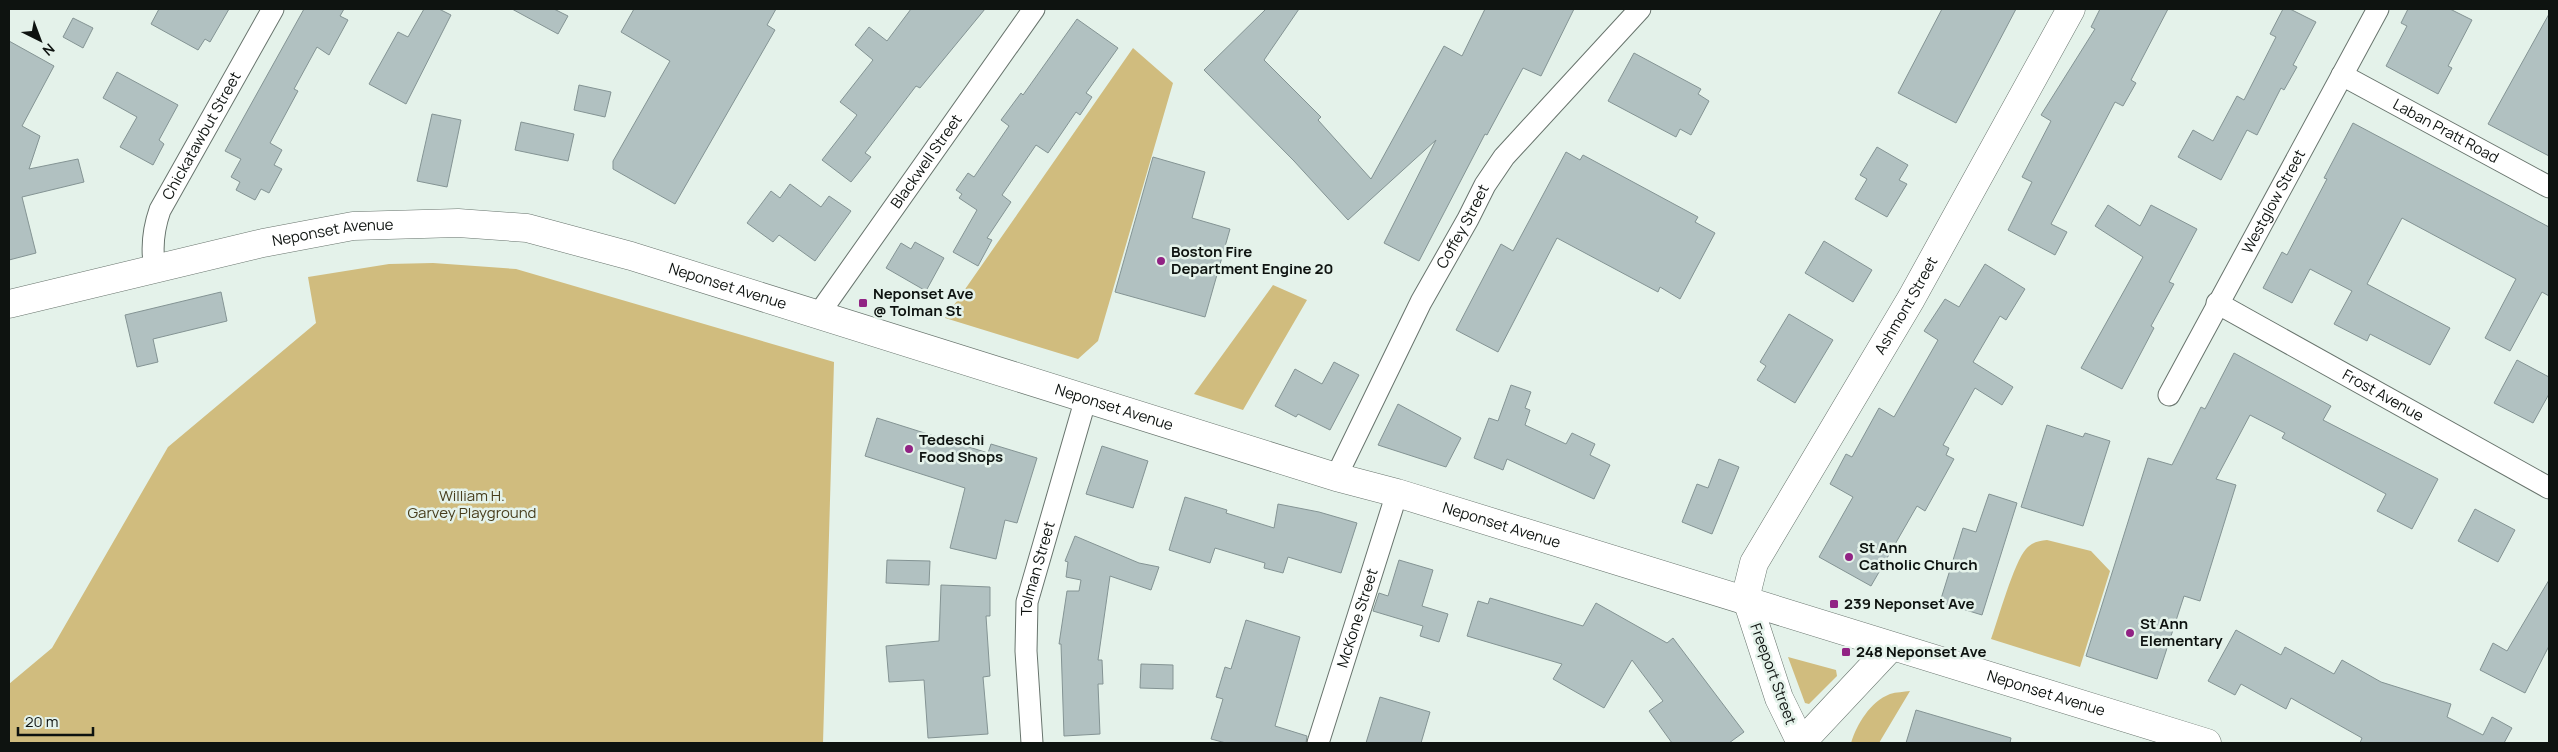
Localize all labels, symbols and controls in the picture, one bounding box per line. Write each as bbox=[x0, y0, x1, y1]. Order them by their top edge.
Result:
north arrow bbox=[15, 15, 65, 65]
text: N bbox=[39, 40, 59, 60]
street label: Chickatawbut Street bbox=[157, 68, 246, 203]
street label: Laban Pratt Road bbox=[2389, 94, 2503, 168]
street label: Blackwell Street bbox=[885, 110, 967, 213]
street label: Westglow Street bbox=[2237, 146, 2310, 257]
street label: Coffey Street bbox=[1431, 181, 1494, 272]
street label: Neponset Avenue bbox=[270, 214, 394, 251]
place label: Boston Fire Department Engine 20 bbox=[1171, 241, 1333, 279]
street label: Ashmont Street bbox=[1869, 253, 1942, 358]
marker: Boston Fire Department Engine 20 bbox=[1155, 255, 1167, 267]
street label: Neponset Avenue bbox=[666, 257, 790, 314]
place label: Neponset Ave @ Tolman St bbox=[873, 283, 974, 321]
marker: Neponset Ave @ Tolman St bbox=[857, 297, 869, 309]
street label: Frost Avenue bbox=[2339, 364, 2428, 426]
street label: Neponset Avenue bbox=[1053, 379, 1176, 435]
place label: Tedeschi Food Shops bbox=[919, 429, 1003, 467]
marker: Tedeschi Food Shops bbox=[903, 443, 915, 455]
park label: William H. Garvey Playground bbox=[408, 485, 537, 523]
street label: Neponset Avenue bbox=[1440, 497, 1564, 553]
street label: Tolman Street bbox=[1016, 519, 1060, 616]
place label: St Ann Catholic Church bbox=[1859, 537, 1978, 575]
marker: St Ann Catholic Church bbox=[1843, 551, 1855, 563]
street label: McKone Street bbox=[1331, 566, 1383, 670]
place label: 239 Neponset Ave bbox=[1844, 593, 1975, 614]
marker: 239 Neponset Ave bbox=[1828, 598, 1840, 610]
place label: St Ann Elementary bbox=[2140, 613, 2223, 651]
street label: Freeport Street bbox=[1745, 620, 1802, 727]
marker: St Ann Elementary bbox=[2124, 627, 2136, 639]
place label: 248 Neponset Ave bbox=[1856, 641, 1987, 662]
marker: 248 Neponset Ave bbox=[1840, 646, 1852, 658]
street label: Neponset Avenue bbox=[1985, 665, 2108, 721]
scale bar bbox=[18, 704, 92, 736]
text: 20 m bbox=[25, 711, 58, 732]

